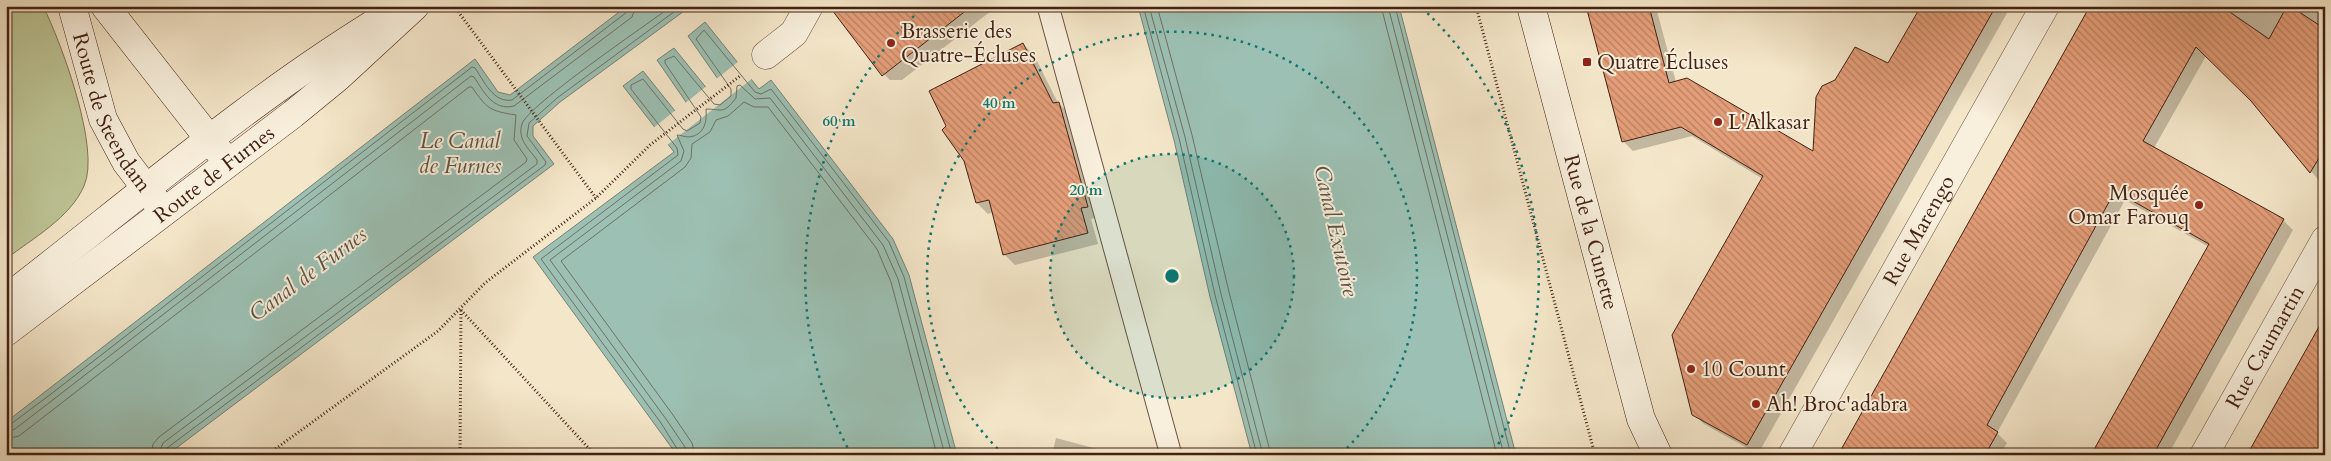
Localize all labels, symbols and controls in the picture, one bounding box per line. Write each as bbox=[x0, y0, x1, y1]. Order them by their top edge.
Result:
place label: Brasserie des Quatre-Écluses bbox=[901, 17, 1036, 70]
street label: Route de Steendam bbox=[65, 29, 158, 198]
marker: Brasserie des Quatre-Écluses bbox=[885, 37, 897, 49]
place label: Quatre Écluses bbox=[1597, 48, 1728, 77]
marker: Quatre Écluses bbox=[1581, 56, 1593, 68]
text: 40 m bbox=[982, 93, 1016, 113]
place label: L'Alkasar bbox=[1728, 108, 1810, 137]
text: 60 m bbox=[822, 111, 856, 131]
marker: L'Alkasar bbox=[1712, 116, 1724, 128]
street label: Route de Furnes bbox=[147, 119, 280, 230]
water label: Le Canal de Furnes bbox=[419, 126, 502, 181]
street label: Rue de la Cunette bbox=[1557, 151, 1626, 313]
water label: Canal Exutoire bbox=[1306, 162, 1366, 300]
street label: Rue Marengo bbox=[1876, 170, 1961, 291]
place label: Mosquée Omar Farouq bbox=[2068, 179, 2190, 232]
text: 20 m bbox=[1069, 180, 1103, 200]
marker: Mosquée Omar Farouq bbox=[2193, 199, 2205, 211]
water label: Canal de Furnes bbox=[243, 219, 374, 328]
centre of rings bbox=[1163, 267, 1181, 285]
street label: Rue Caumartin bbox=[2219, 280, 2311, 414]
place label: 10 Count bbox=[1701, 355, 1786, 384]
marker: 10 Count bbox=[1685, 363, 1697, 375]
place label: Ah! Broc'adabra bbox=[1766, 390, 1908, 419]
marker: Ah! Broc'adabra bbox=[1750, 398, 1762, 410]

